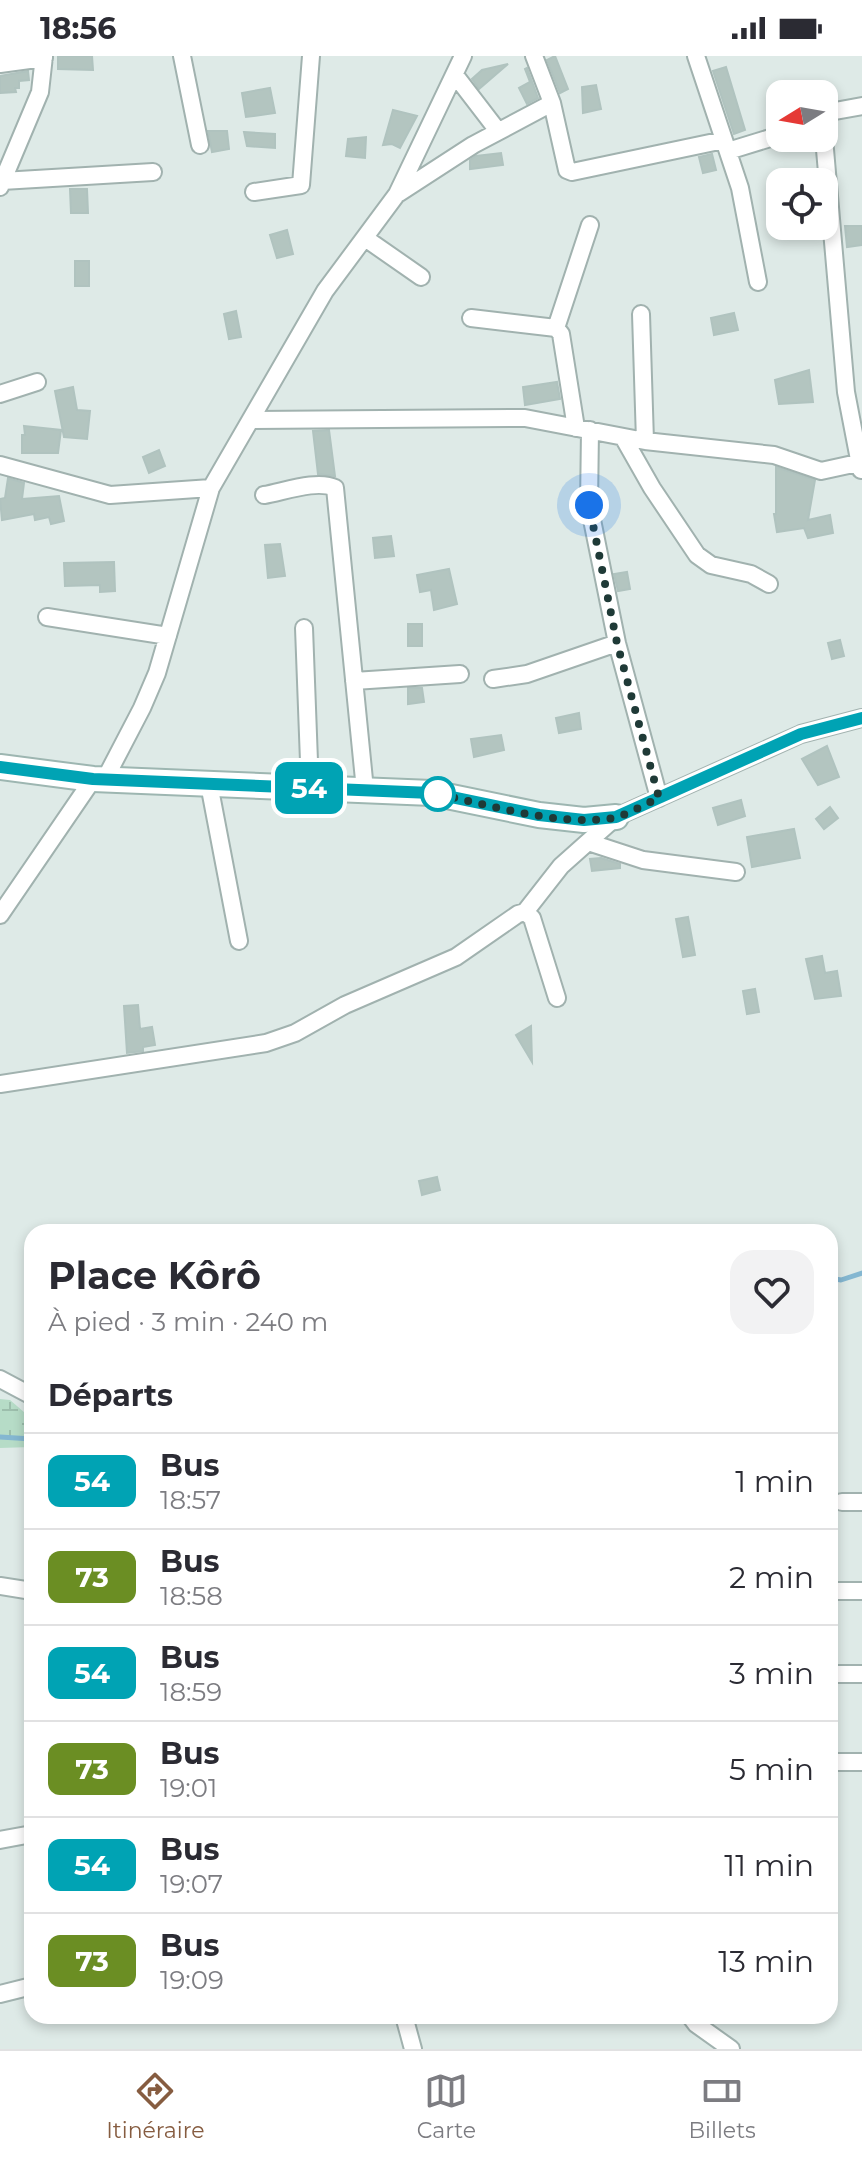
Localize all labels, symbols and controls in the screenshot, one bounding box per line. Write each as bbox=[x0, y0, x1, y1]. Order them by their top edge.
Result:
text: 18:56 bbox=[40, 10, 116, 47]
north arrow bbox=[766, 80, 838, 152]
map controls bbox=[766, 80, 838, 240]
button: locate bbox=[766, 168, 838, 240]
your location bbox=[569, 485, 609, 525]
line badge: 54 bbox=[273, 762, 345, 814]
text: 54 bbox=[291, 771, 327, 805]
unlabelled marker bbox=[421, 777, 455, 811]
button: heart bbox=[730, 1250, 814, 1334]
text: Place Kôrô bbox=[48, 1252, 261, 1299]
text: À pied · 3 min · 240 m bbox=[48, 1306, 328, 1338]
text: Départs bbox=[48, 1377, 173, 1414]
text: Bus bbox=[160, 1447, 220, 1484]
text: 1 min bbox=[735, 1463, 814, 1500]
text: 54 bbox=[74, 1464, 110, 1498]
text: 18:57 bbox=[160, 1484, 221, 1516]
text: Bus bbox=[160, 1543, 220, 1580]
text: 2 min bbox=[729, 1559, 814, 1596]
text: 73 bbox=[75, 1560, 109, 1594]
text: 18:58 bbox=[160, 1580, 223, 1612]
text: Bus bbox=[160, 1639, 220, 1676]
text: 3 min bbox=[729, 1655, 814, 1692]
text: 54 bbox=[74, 1656, 110, 1690]
text: 18:59 bbox=[160, 1676, 222, 1708]
text: Bus bbox=[160, 1735, 220, 1772]
text: 5 min bbox=[729, 1751, 814, 1788]
text: 73 bbox=[75, 1752, 109, 1786]
text: 19:01 bbox=[160, 1772, 217, 1804]
text: Bus bbox=[160, 1831, 220, 1868]
text: 11 min bbox=[724, 1847, 814, 1884]
text: 54 bbox=[74, 1848, 110, 1882]
text: 19:07 bbox=[160, 1868, 223, 1900]
text: Bus bbox=[160, 1927, 220, 1964]
text: 13 min bbox=[718, 1943, 814, 1980]
text: 73 bbox=[75, 1944, 109, 1978]
text: 19:09 bbox=[160, 1964, 224, 1996]
tab: Itinéraire bbox=[106, 2069, 204, 2144]
tab: Carte bbox=[417, 2069, 476, 2144]
tab: Billets bbox=[689, 2069, 756, 2144]

